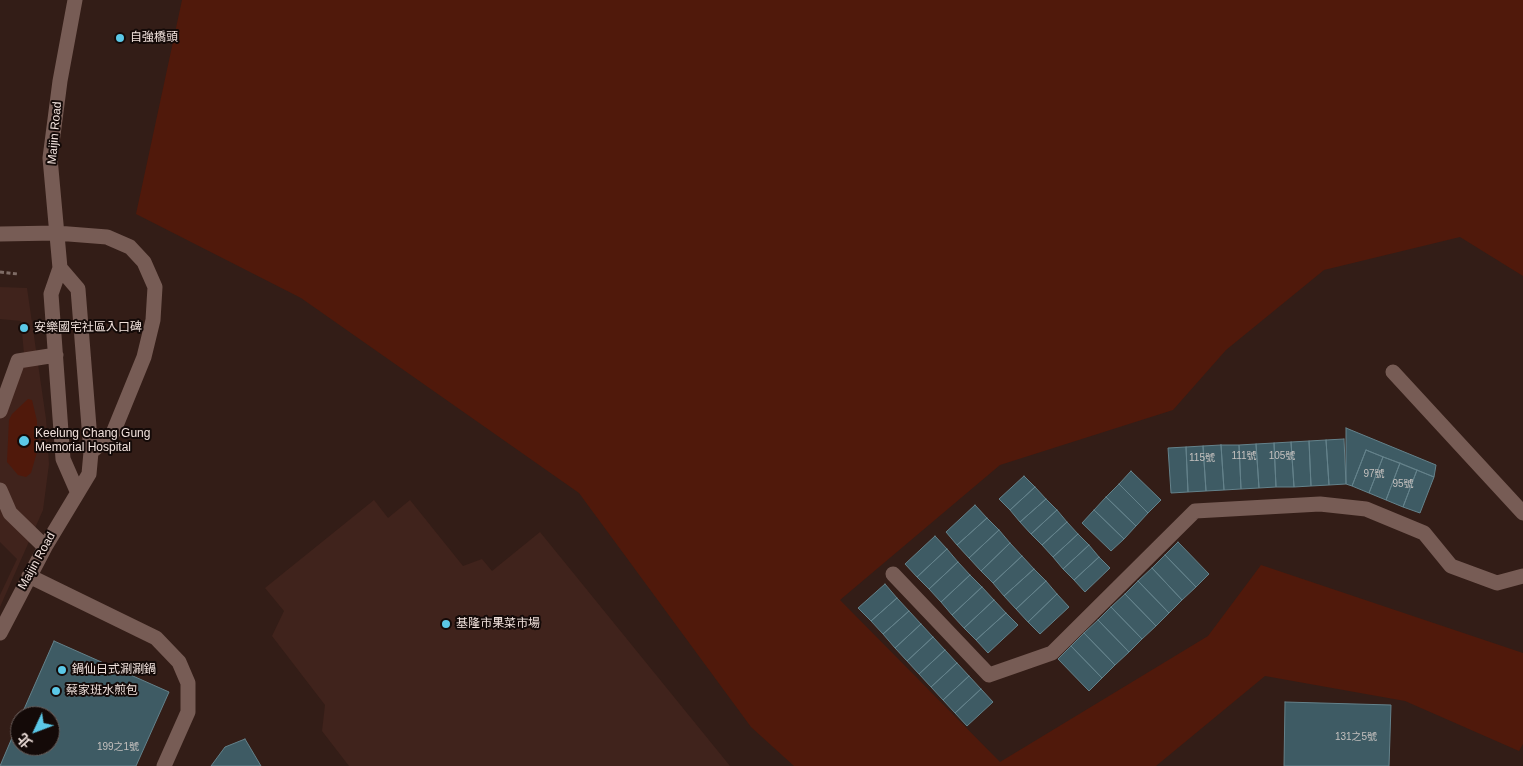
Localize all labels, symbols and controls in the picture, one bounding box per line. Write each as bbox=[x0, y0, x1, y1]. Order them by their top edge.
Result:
place label: 自強橋頭 bbox=[130, 31, 178, 45]
marker: 自強橋頭 bbox=[114, 32, 126, 44]
street label: Maijin Road bbox=[45, 101, 65, 165]
place label: 安樂國宅社區入口碑 bbox=[34, 321, 142, 335]
marker: 安樂國宅社區入口碑 bbox=[18, 322, 30, 334]
place label: Keelung Chang Gung Memorial Hospital bbox=[35, 427, 150, 455]
marker: Keelung Chang Gung Memorial Hospital bbox=[17, 434, 31, 448]
house number: 111號 bbox=[1231, 450, 1257, 462]
house number: 105號 bbox=[1269, 450, 1295, 462]
house number: 115號 bbox=[1189, 452, 1215, 464]
house number: 97號 bbox=[1363, 468, 1385, 480]
house number: 95號 bbox=[1392, 478, 1414, 490]
street label: Maijin Road bbox=[15, 530, 59, 592]
place label: 基隆市果菜市場 bbox=[456, 617, 540, 631]
marker: 基隆市果菜市場 bbox=[440, 618, 452, 630]
place label: 鍋仙日式涮涮鍋 bbox=[72, 663, 156, 677]
marker: 鍋仙日式涮涮鍋 bbox=[56, 664, 68, 676]
place label: 蔡家班水煎包 bbox=[66, 684, 138, 698]
marker: 蔡家班水煎包 bbox=[50, 685, 62, 697]
north arrow bbox=[10, 706, 60, 756]
text: 北 bbox=[14, 730, 35, 751]
house number: 131之5號 bbox=[1335, 731, 1377, 743]
house number: 199之1號 bbox=[97, 741, 139, 753]

